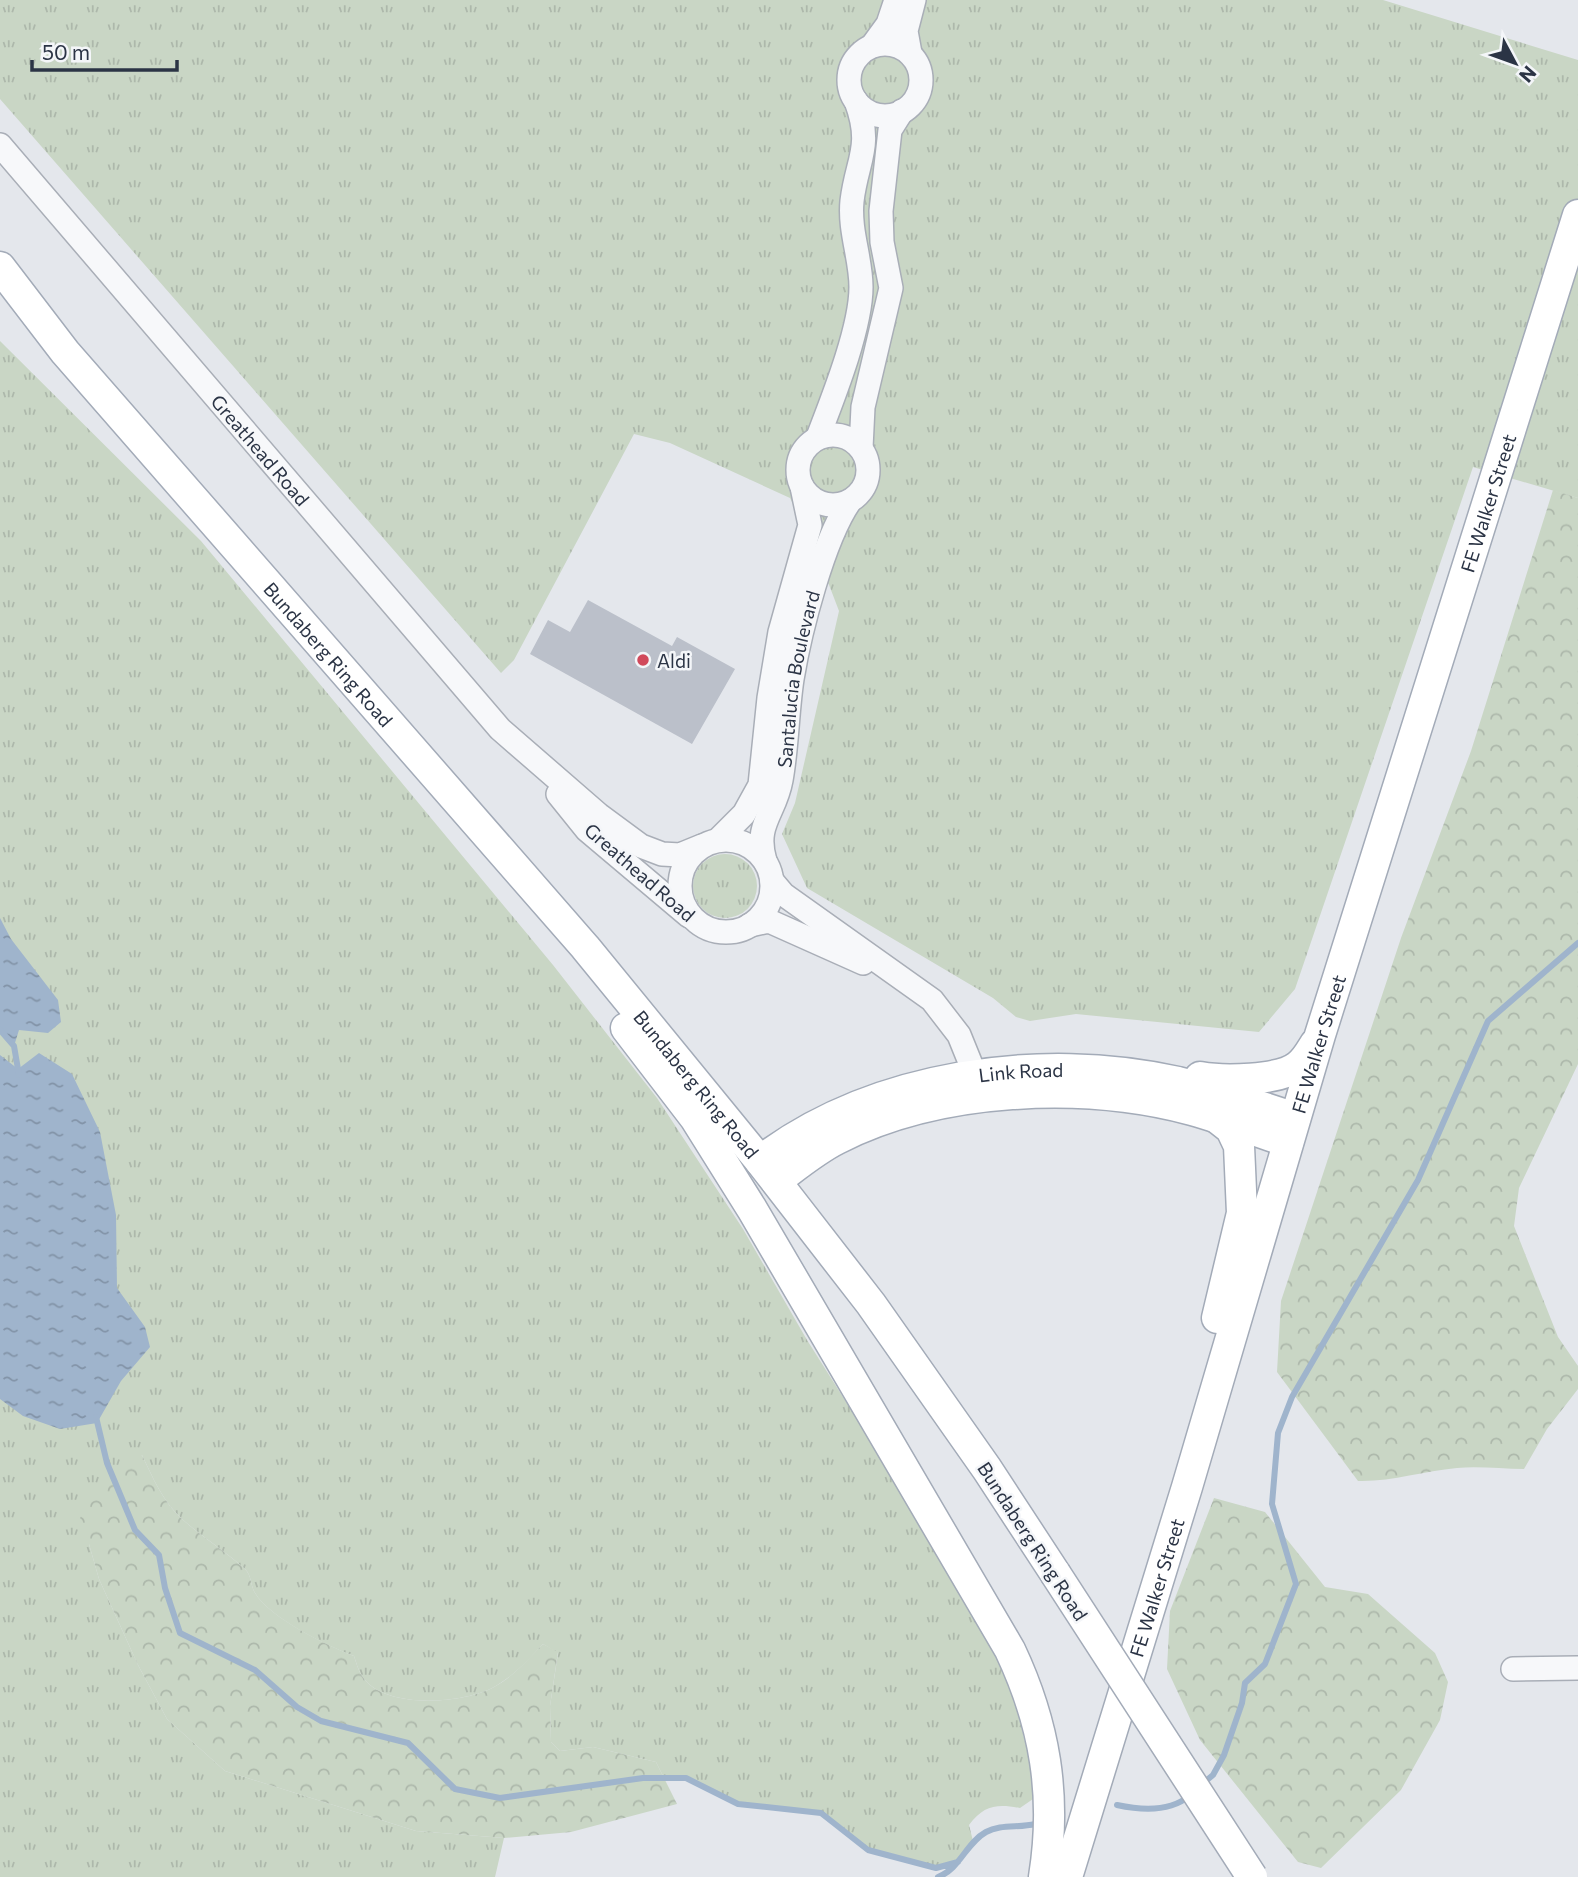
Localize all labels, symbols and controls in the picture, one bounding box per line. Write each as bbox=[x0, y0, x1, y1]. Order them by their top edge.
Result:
scale bar bbox=[32, 28, 177, 72]
north arrow bbox=[1480, 28, 1550, 98]
text: 50 m bbox=[42, 39, 90, 64]
text: N bbox=[1515, 62, 1542, 87]
street label: Greathead Road bbox=[207, 389, 315, 510]
street label: FE Walker Street bbox=[1455, 431, 1520, 575]
street label: Bundaberg Ring Road bbox=[260, 577, 398, 731]
street label: Santalucia Boulevard bbox=[772, 588, 824, 769]
place label: Aldi bbox=[657, 649, 691, 672]
marker: Aldi bbox=[635, 652, 651, 668]
street label: Greathead Road bbox=[580, 818, 700, 926]
street label: FE Walker Street bbox=[1286, 972, 1350, 1116]
street label: Bundaberg Ring Road bbox=[630, 1005, 764, 1163]
street label: Link Road bbox=[977, 1058, 1063, 1086]
street label: Bundaberg Ring Road bbox=[973, 1457, 1093, 1625]
street label: FE Walker Street bbox=[1124, 1515, 1188, 1660]

